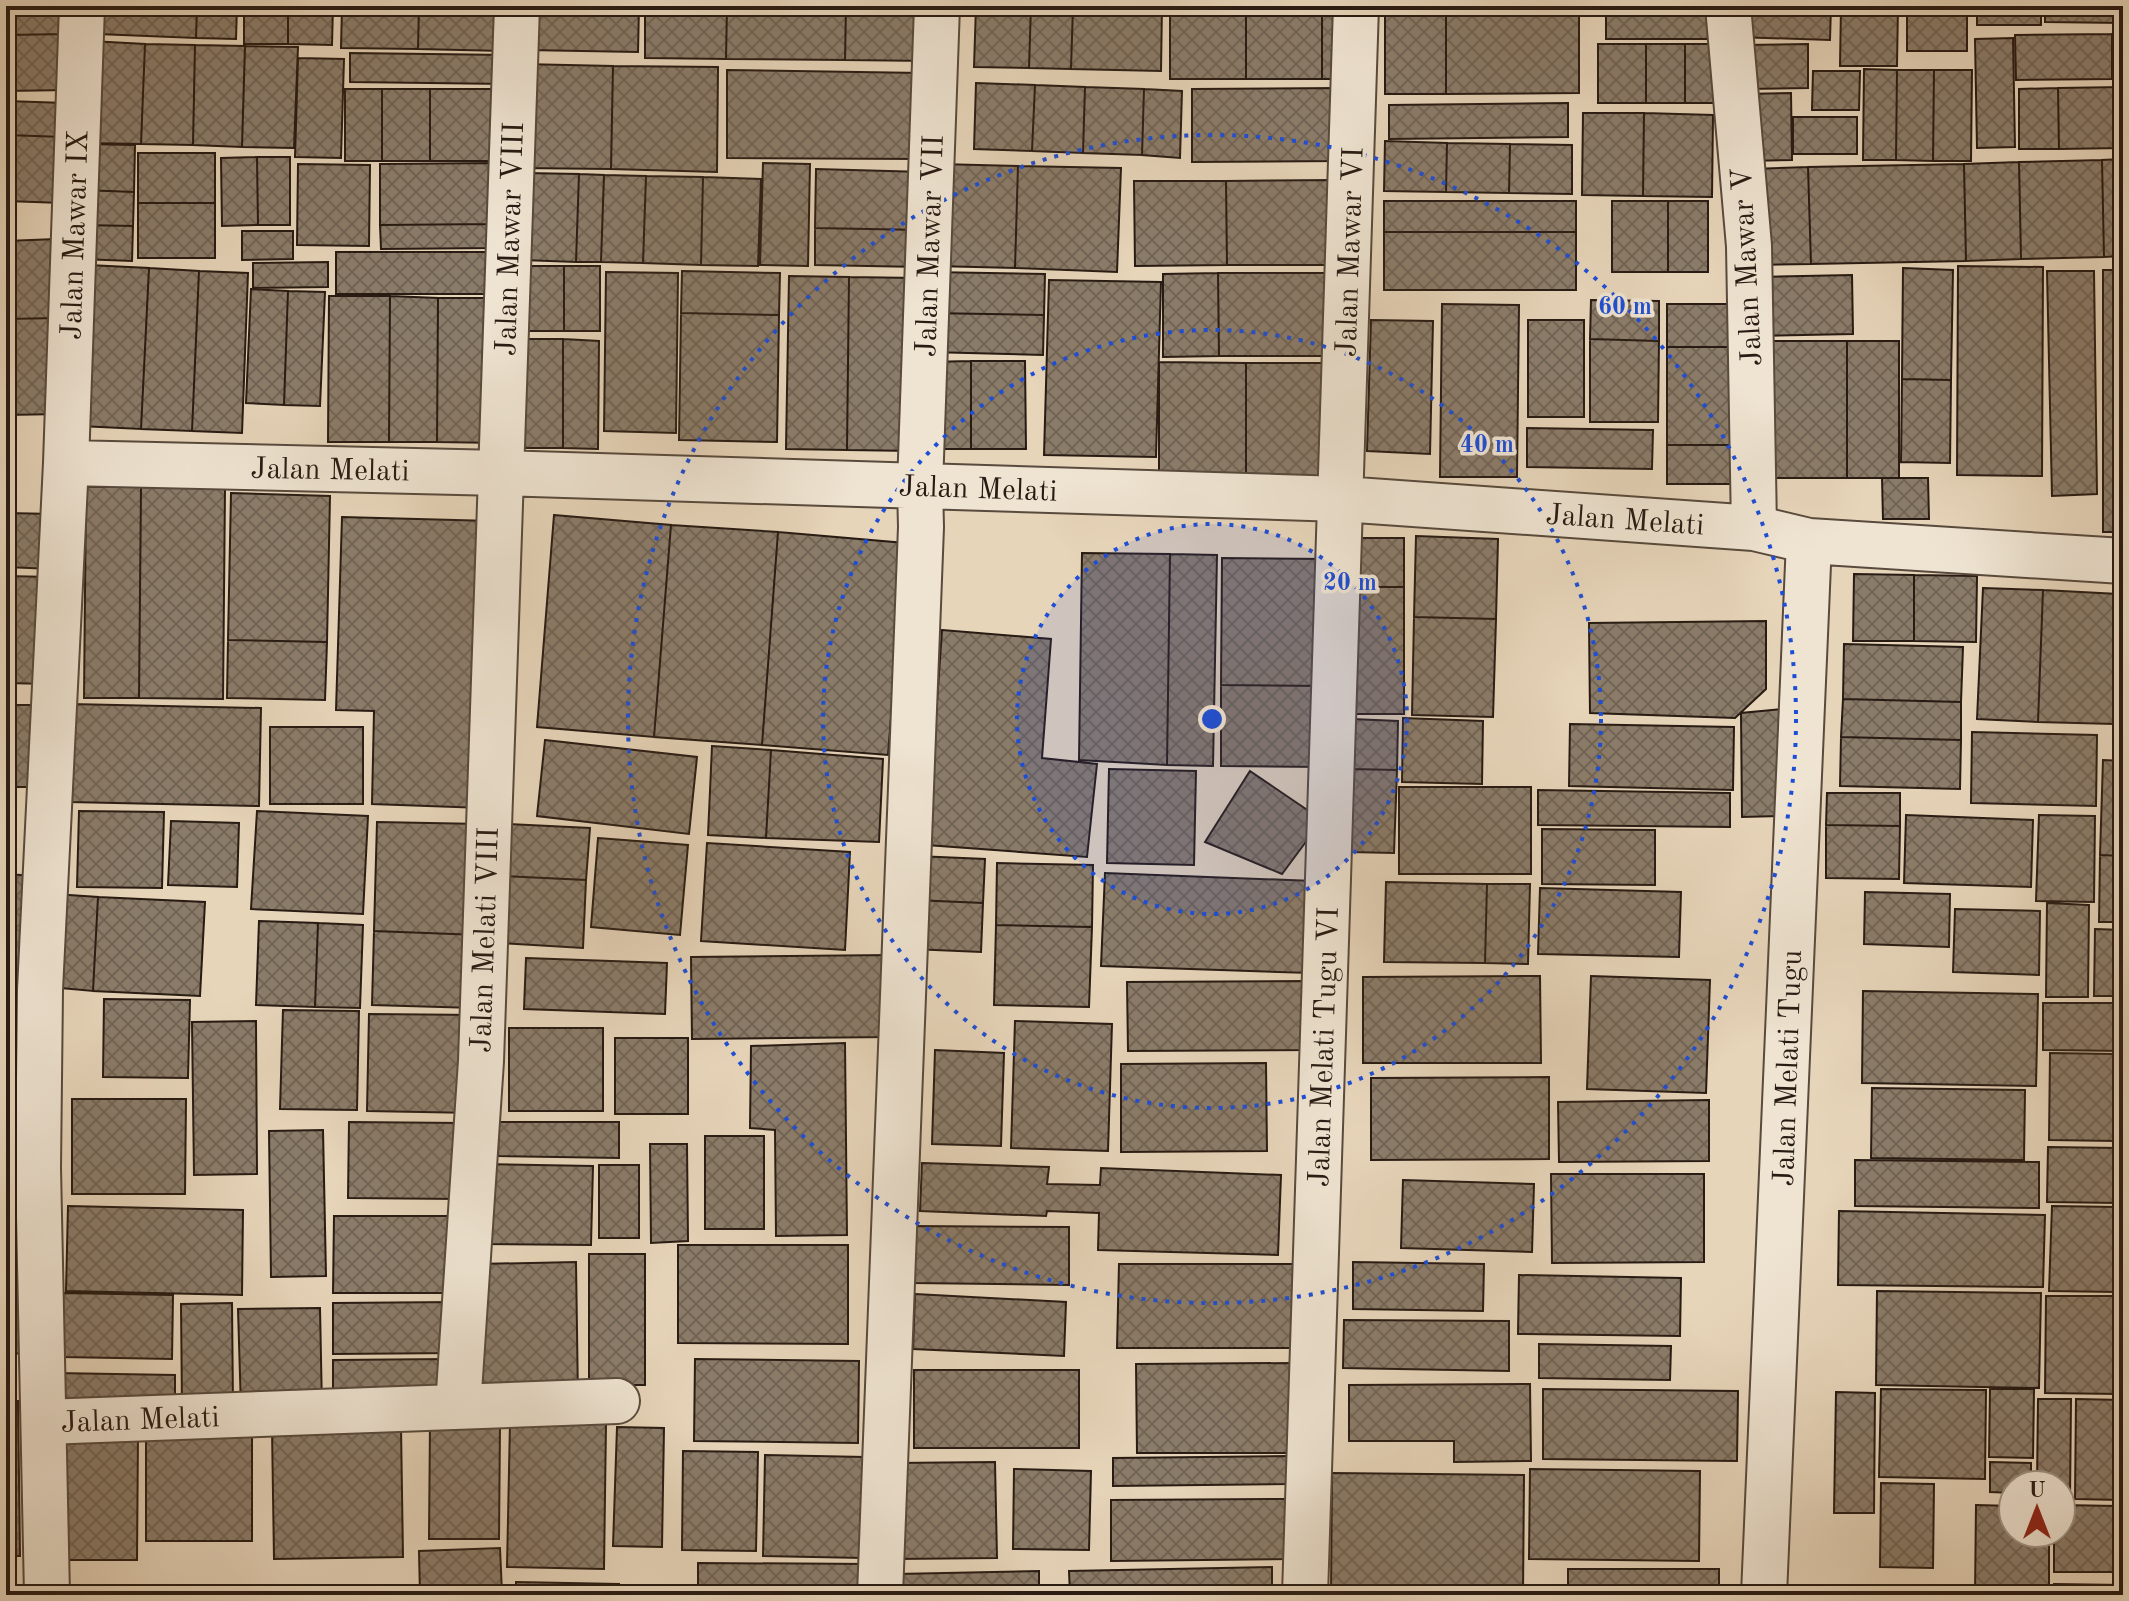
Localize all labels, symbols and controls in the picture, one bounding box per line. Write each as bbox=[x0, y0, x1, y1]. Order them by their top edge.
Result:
street label: Jalan Mawar VIII bbox=[492, 121, 530, 357]
street label: Jalan Mawar IX bbox=[57, 130, 95, 341]
street label: Jalan Mawar VII bbox=[912, 134, 950, 358]
street label: Jalan Mawar VI bbox=[1332, 146, 1370, 358]
street label: Jalan Mawar V bbox=[1728, 167, 1768, 367]
text: 60 m bbox=[1598, 296, 1652, 320]
text: 40 m bbox=[1460, 434, 1514, 458]
street label: Jalan Melati bbox=[250, 455, 410, 487]
street label: Jalan Melati bbox=[898, 472, 1058, 508]
street label: Jalan Melati bbox=[1545, 500, 1705, 542]
text: 20 m bbox=[1323, 572, 1377, 596]
centre of rings bbox=[1198, 705, 1226, 733]
street label: Jalan Melati VIII bbox=[467, 827, 505, 1054]
street label: Jalan Melati Tugu VI bbox=[1305, 906, 1345, 1188]
street label: Jalan Melati Tugu bbox=[1770, 949, 1808, 1187]
street label: Jalan Melati bbox=[60, 1403, 220, 1439]
north arrow bbox=[1997, 1469, 2077, 1549]
text: U bbox=[2028, 1480, 2046, 1502]

